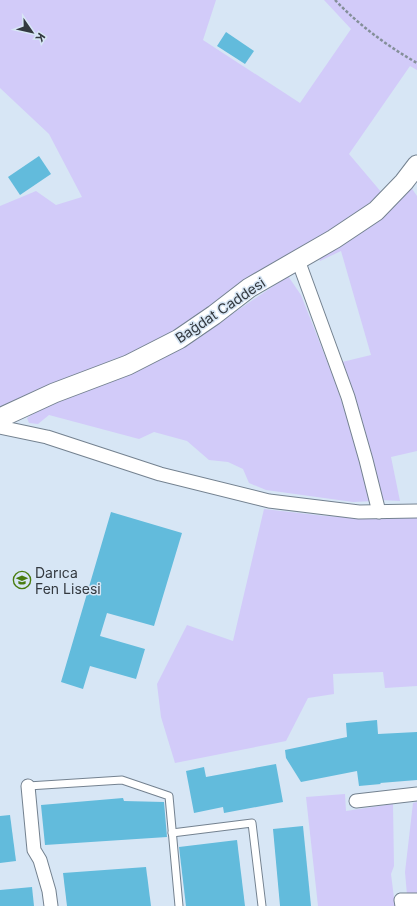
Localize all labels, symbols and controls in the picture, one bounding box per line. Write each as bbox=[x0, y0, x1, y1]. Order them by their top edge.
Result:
north arrow bbox=[12, 12, 52, 52]
text: K bbox=[32, 30, 48, 45]
street label: Bağdat Caddesi bbox=[172, 274, 268, 346]
place label: Darıca Fen Lisesi bbox=[35, 564, 101, 597]
school or university icon: Darıca Fen Lisesi bbox=[12, 570, 32, 590]

